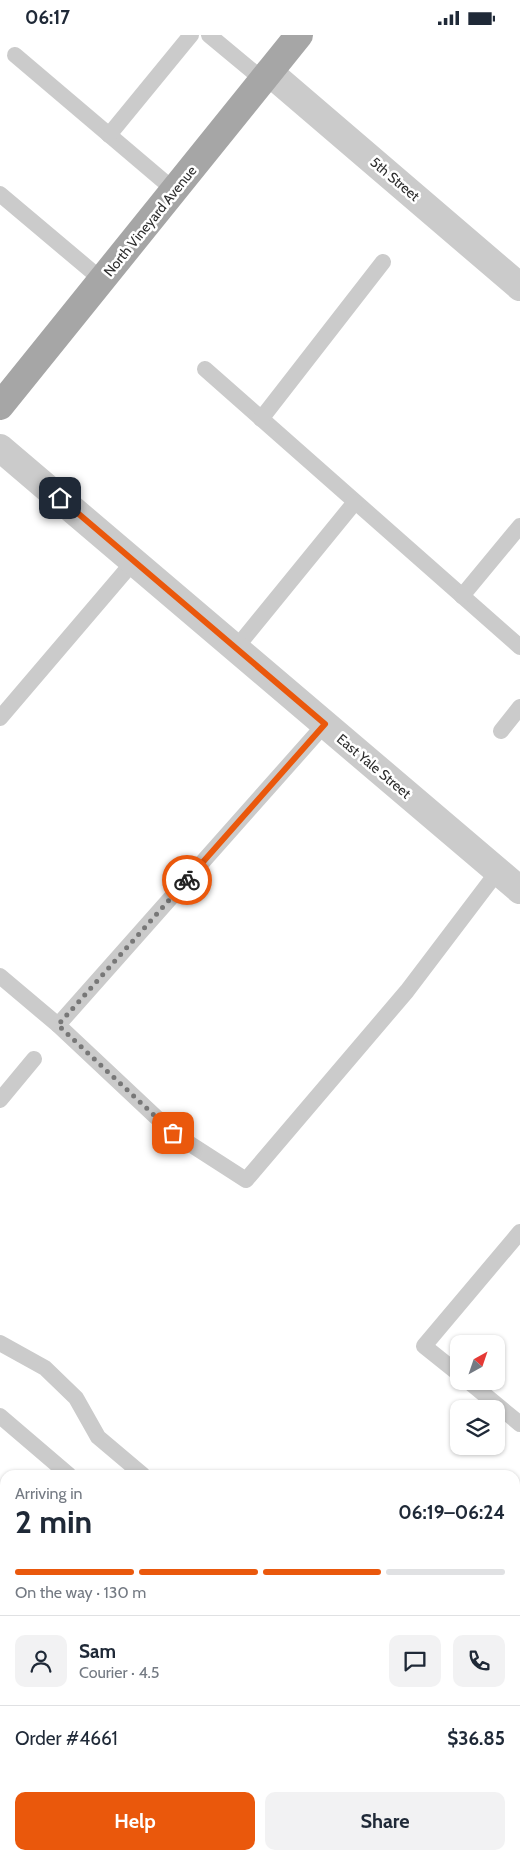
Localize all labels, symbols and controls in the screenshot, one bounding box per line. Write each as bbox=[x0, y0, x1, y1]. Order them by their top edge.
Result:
text: 06:17 bbox=[25, 6, 70, 29]
street label: 5th Street bbox=[367, 153, 424, 205]
street label: North Vineyard Avenue bbox=[100, 162, 200, 280]
pin bbox=[39, 477, 81, 519]
icon: home bbox=[46, 484, 74, 512]
street label: East Yale Street bbox=[333, 730, 415, 802]
courier bbox=[162, 855, 212, 905]
icon: bike bbox=[173, 866, 201, 894]
pin bbox=[152, 1112, 194, 1154]
icon: bag bbox=[159, 1119, 187, 1147]
north arrow bbox=[450, 1335, 505, 1390]
map controls bbox=[450, 1335, 505, 1455]
button: layers bbox=[450, 1400, 505, 1455]
text: Arriving in bbox=[15, 1484, 82, 1503]
text: 06:19–06:24 bbox=[398, 1501, 505, 1524]
text: 2 min bbox=[15, 1502, 92, 1541]
text: On the way · 130 m bbox=[15, 1583, 146, 1602]
button: person bbox=[15, 1635, 67, 1687]
button: chat bbox=[389, 1635, 441, 1687]
button: phone bbox=[453, 1635, 505, 1687]
text: Sam bbox=[79, 1640, 116, 1663]
text: Courier · 4.5 bbox=[79, 1663, 160, 1682]
text: Order #4661 bbox=[15, 1727, 118, 1750]
text: $36.85 bbox=[447, 1727, 505, 1750]
button: Help bbox=[15, 1792, 255, 1850]
button: Share bbox=[265, 1792, 505, 1850]

